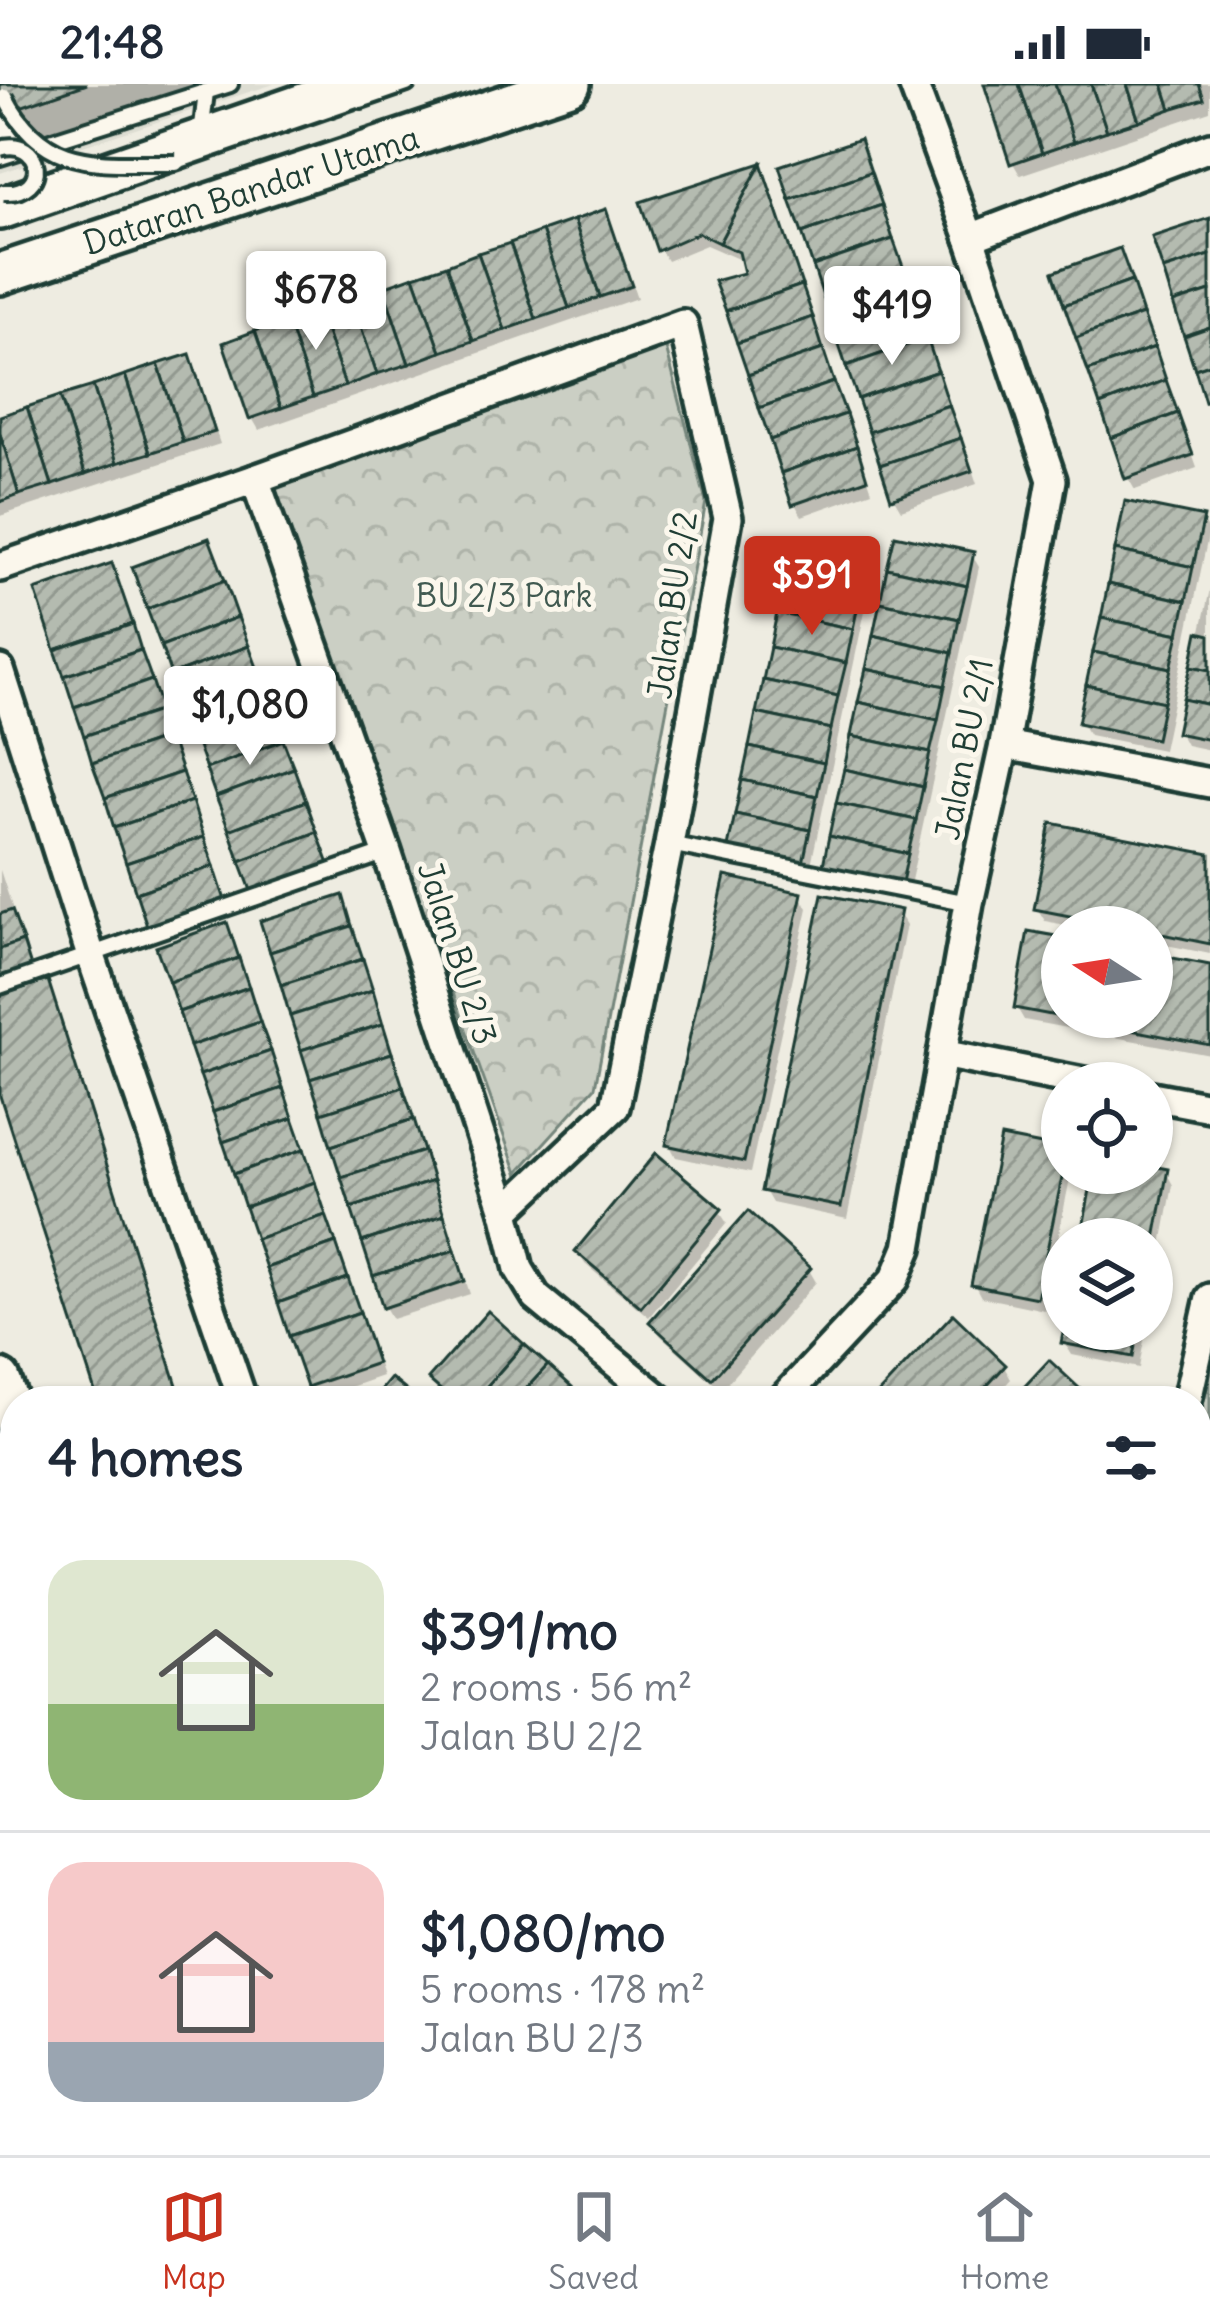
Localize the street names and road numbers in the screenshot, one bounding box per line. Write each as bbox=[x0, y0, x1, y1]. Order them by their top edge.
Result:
street label: Dataran Bandar Utama bbox=[78, 116, 424, 264]
street label: Jalan BU 2/2 bbox=[638, 509, 706, 701]
street label: Jalan BU 2/1 bbox=[926, 655, 1002, 843]
street label: Jalan BU 2/3 bbox=[409, 856, 507, 1050]

